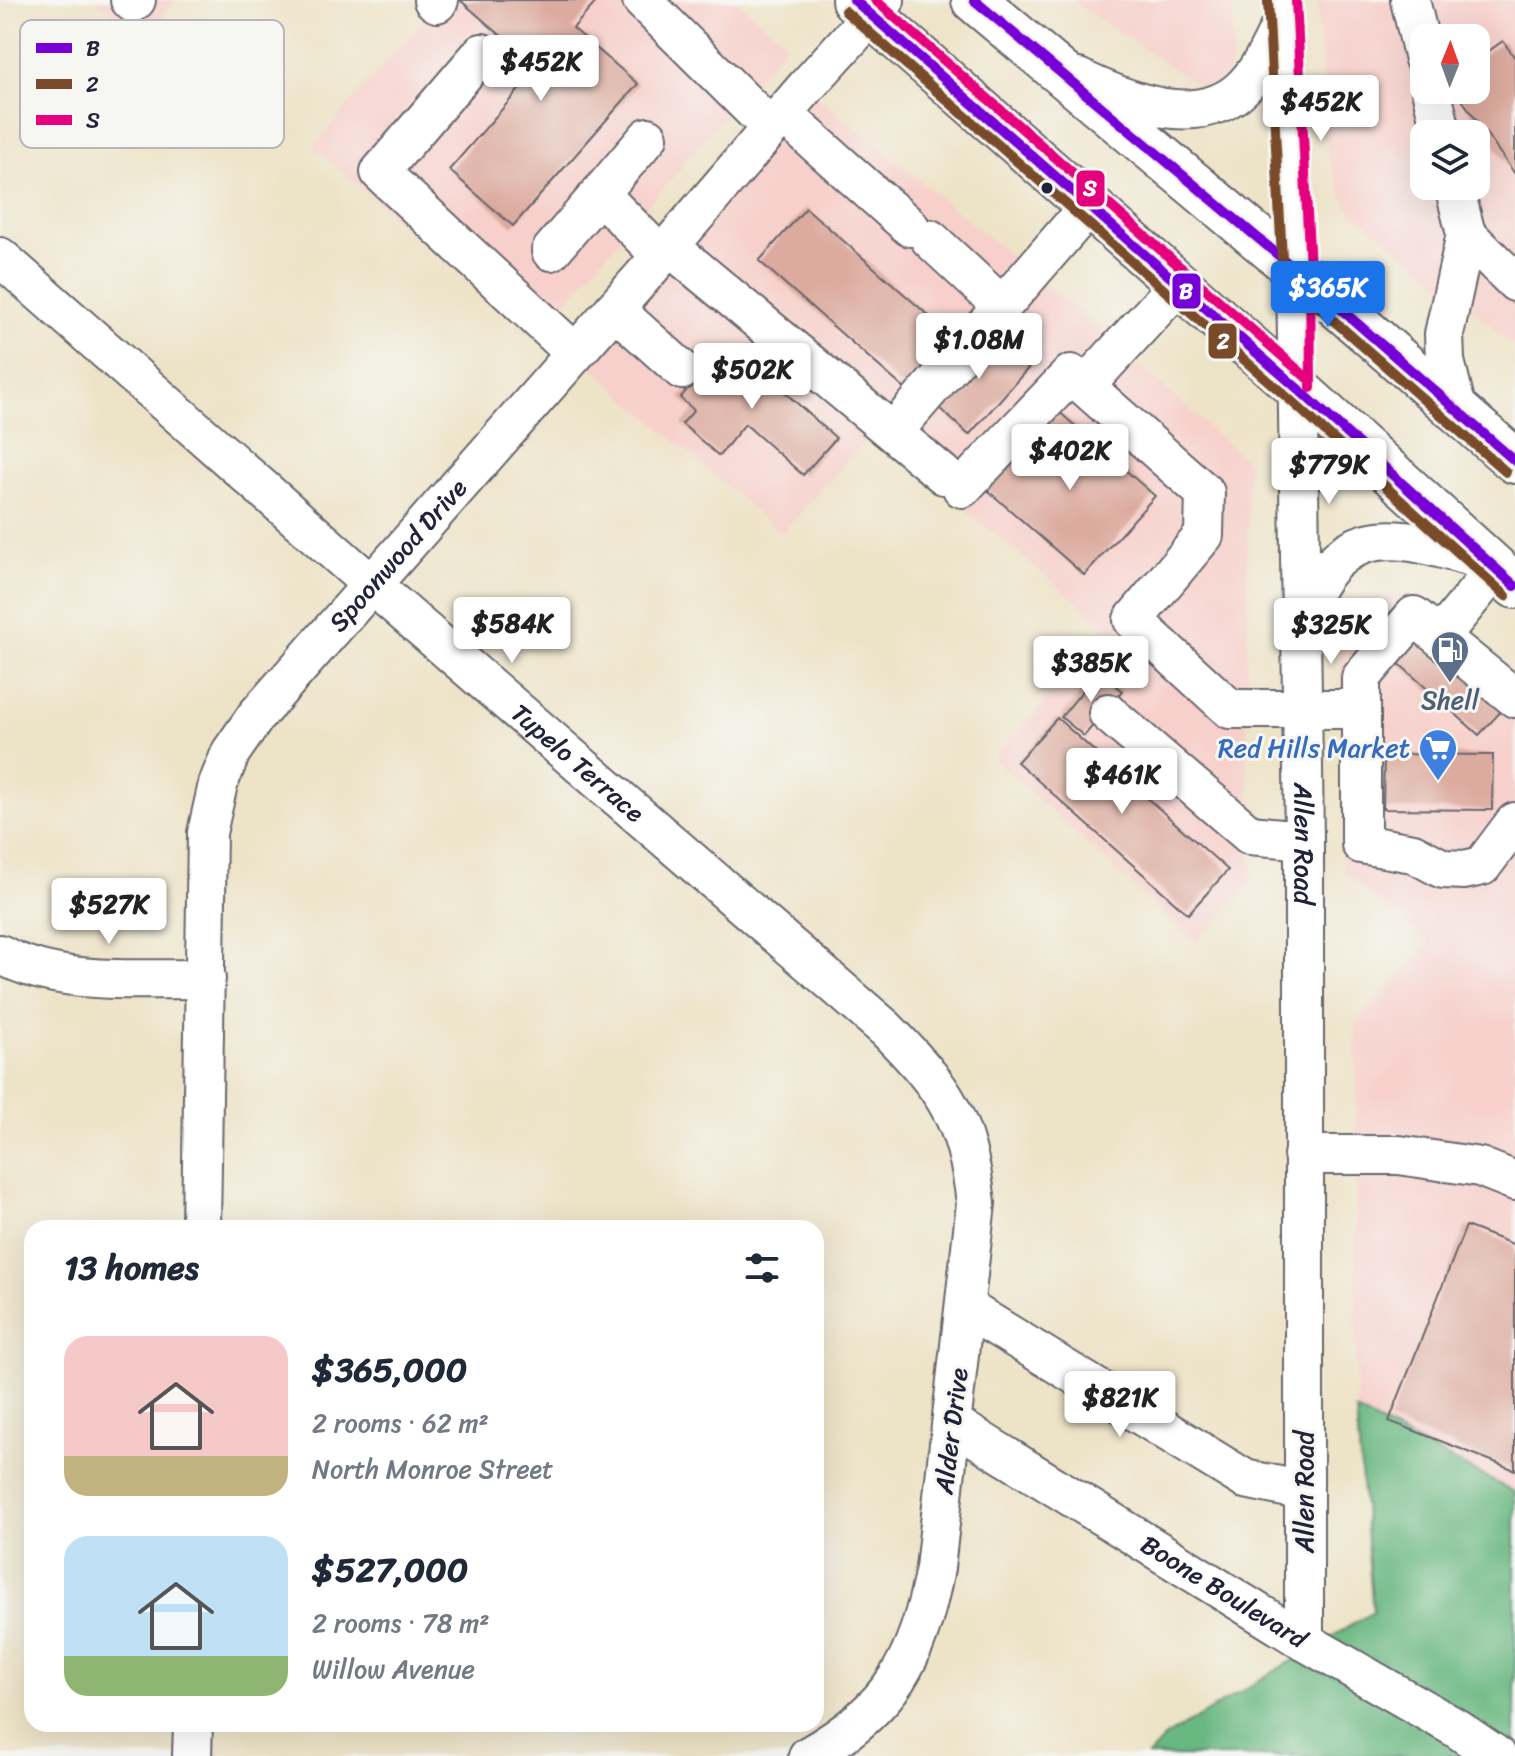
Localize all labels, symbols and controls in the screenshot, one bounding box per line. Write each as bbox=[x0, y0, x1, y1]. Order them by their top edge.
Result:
legend bbox=[20, 20, 284, 148]
north arrow bbox=[1410, 24, 1490, 104]
map controls bbox=[1410, 24, 1490, 200]
text: B bbox=[86, 29, 100, 68]
pin: $452K bbox=[485, 35, 597, 103]
text: $452K bbox=[501, 38, 581, 84]
text: 2 bbox=[86, 65, 99, 104]
pin: $452K bbox=[1265, 75, 1377, 143]
text: $452K bbox=[1281, 78, 1361, 124]
text: S bbox=[86, 101, 100, 140]
button: layers bbox=[1410, 120, 1490, 200]
line badge: S bbox=[1075, 169, 1106, 208]
text: S bbox=[1082, 169, 1097, 208]
unlabelled marker bbox=[1039, 180, 1055, 196]
pin: $365K bbox=[1272, 261, 1384, 329]
text: $365K bbox=[1289, 264, 1367, 310]
line badge: B bbox=[1171, 272, 1202, 310]
text: B bbox=[1179, 272, 1193, 311]
pin: $1.08M bbox=[914, 313, 1044, 381]
text: $1.08M bbox=[934, 316, 1024, 362]
line badge: 2 bbox=[1207, 322, 1238, 360]
text: 2 bbox=[1216, 322, 1230, 361]
pin: $502K bbox=[696, 343, 808, 411]
text: $502K bbox=[712, 346, 792, 392]
pin: $402K bbox=[1014, 424, 1126, 492]
text: $402K bbox=[1030, 427, 1111, 473]
pin: $779K bbox=[1273, 438, 1385, 506]
text: $779K bbox=[1290, 441, 1368, 487]
street label: Spoonwood Drive bbox=[317, 467, 479, 643]
pin: $584K bbox=[456, 597, 568, 665]
pin: $325K bbox=[1275, 598, 1387, 666]
text: $584K bbox=[471, 600, 553, 646]
text: $325K bbox=[1292, 601, 1370, 647]
fuel station icon: Shell bbox=[1429, 629, 1471, 684]
pin: $385K bbox=[1035, 636, 1147, 704]
text: $385K bbox=[1051, 639, 1131, 685]
place label: Shell bbox=[1421, 677, 1480, 723]
street label: Tupelo Terrace bbox=[500, 691, 656, 835]
place label: Red Hills Market bbox=[1218, 725, 1410, 771]
supermarket icon: Red Hills Market bbox=[1417, 727, 1459, 782]
pin: $461K bbox=[1066, 748, 1178, 816]
text: $461K bbox=[1084, 751, 1160, 797]
street label: Allen Road bbox=[1280, 781, 1327, 907]
pin: $527K bbox=[53, 878, 165, 946]
text: $527K bbox=[69, 881, 149, 927]
text: 13 homes bbox=[64, 1238, 199, 1298]
icon: filters bbox=[740, 1246, 784, 1290]
text: $365,000 bbox=[312, 1340, 467, 1400]
street label: Alder Drive bbox=[920, 1365, 982, 1498]
icon: home bbox=[128, 1368, 224, 1464]
pin: $821K bbox=[1064, 1371, 1176, 1439]
text: $821K bbox=[1082, 1374, 1158, 1420]
text: 2 rooms · 62 m² bbox=[312, 1400, 489, 1446]
street label: Allen Road bbox=[1281, 1429, 1327, 1554]
text: North Monroe Street bbox=[312, 1446, 553, 1492]
street label: Boone Boulevard bbox=[1131, 1522, 1319, 1662]
text: $527,000 bbox=[312, 1540, 468, 1600]
icon: home bbox=[128, 1568, 224, 1664]
text: 2 rooms · 78 m² bbox=[312, 1600, 489, 1646]
text: Willow Avenue bbox=[312, 1646, 475, 1692]

